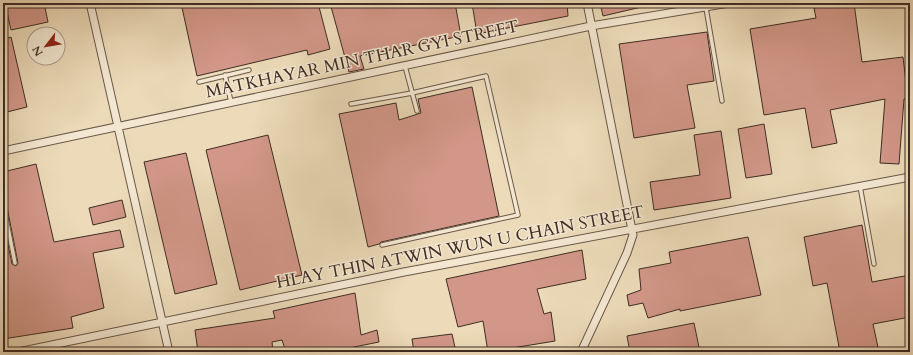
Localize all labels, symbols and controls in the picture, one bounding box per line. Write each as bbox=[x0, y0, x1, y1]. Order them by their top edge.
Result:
street label: MATKHAYAR MIN THAR GYI STREET bbox=[203, 15, 521, 103]
north arrow bbox=[26, 26, 66, 66]
text: N bbox=[29, 43, 47, 59]
street label: HLAY THIN ATWIN WUN U CHAIN STREET bbox=[274, 200, 646, 294]

